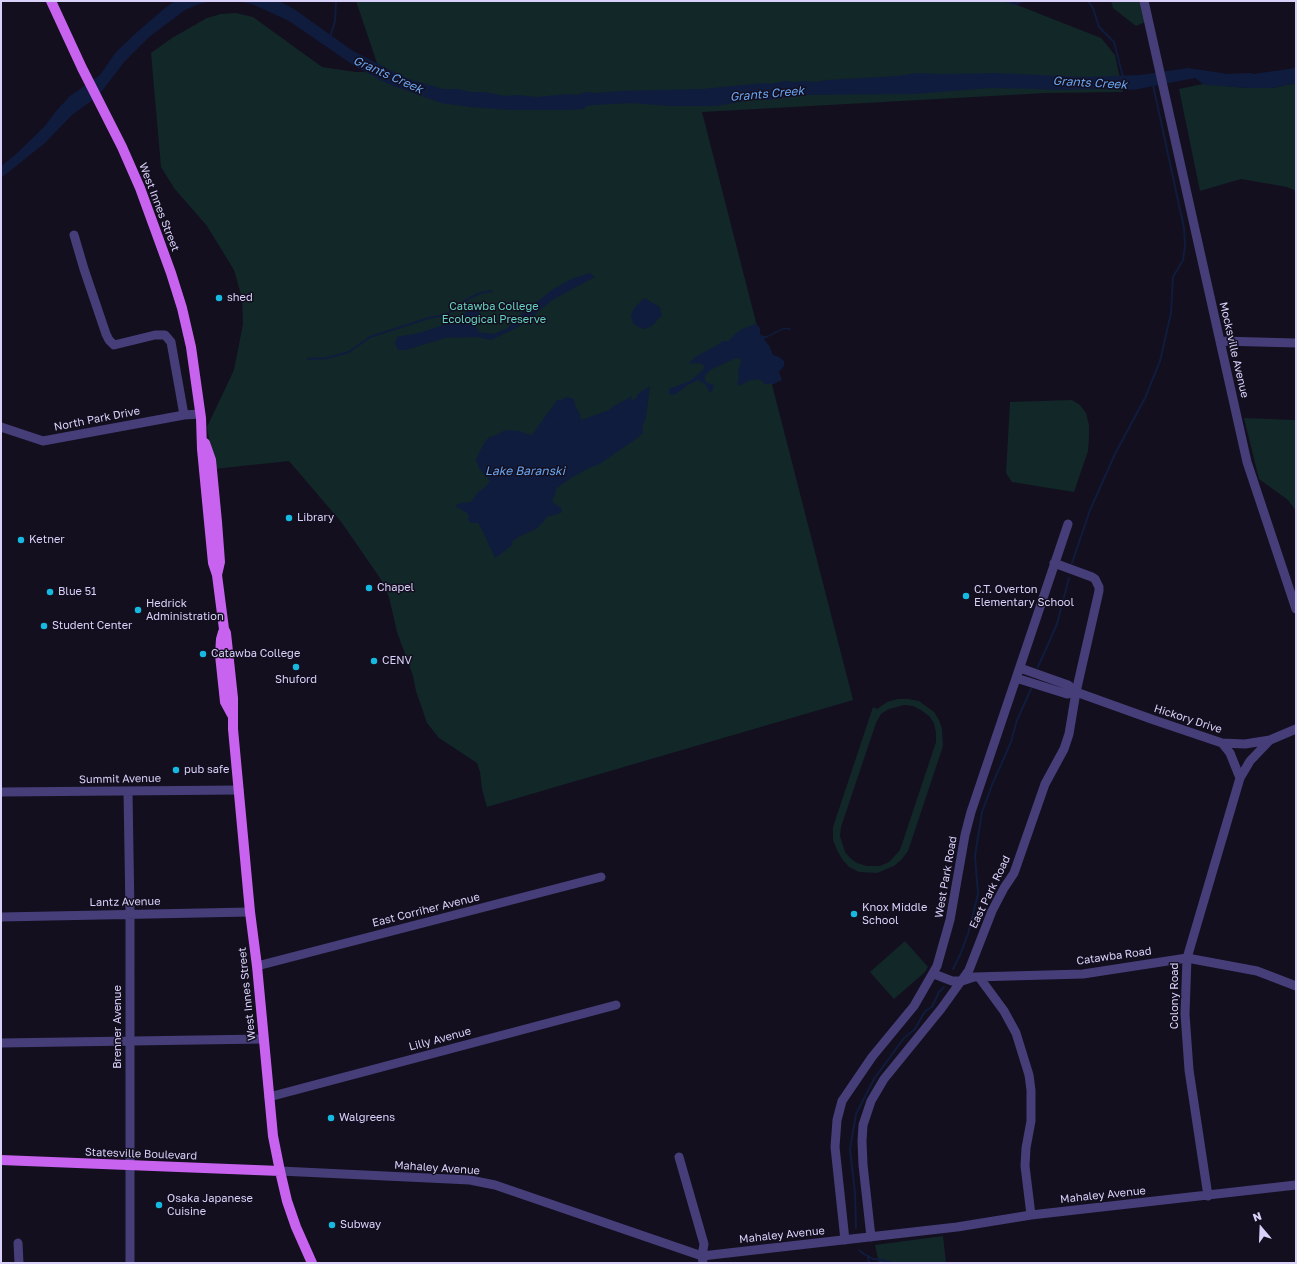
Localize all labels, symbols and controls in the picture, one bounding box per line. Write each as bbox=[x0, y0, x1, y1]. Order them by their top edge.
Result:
water label: Grants Creek bbox=[351, 53, 425, 97]
water label: Grants Creek bbox=[1052, 74, 1128, 92]
water label: Grants Creek bbox=[729, 84, 805, 104]
street label: West Innes Street bbox=[136, 161, 182, 253]
place label: shed bbox=[227, 291, 253, 305]
marker: shed bbox=[214, 293, 224, 303]
park label: Catawba College Ecological Preserve bbox=[442, 300, 546, 326]
street label: Mocksville Avenue bbox=[1217, 301, 1251, 399]
street label: North Park Drive bbox=[53, 404, 141, 434]
water label: Lake Baranski bbox=[485, 464, 565, 478]
place label: Library bbox=[297, 511, 334, 525]
marker: Library bbox=[284, 513, 294, 523]
place label: Ketner bbox=[29, 533, 65, 547]
marker: Ketner bbox=[16, 535, 26, 545]
place label: Chapel bbox=[377, 581, 414, 595]
marker: Chapel bbox=[364, 583, 374, 593]
place label: C.T. Overton Elementary School bbox=[974, 583, 1074, 609]
place label: Blue 51 bbox=[58, 585, 96, 599]
marker: Blue 51 bbox=[45, 587, 55, 597]
marker: C.T. Overton Elementary School bbox=[961, 591, 971, 601]
place label: Hedrick Administration bbox=[146, 597, 224, 623]
marker: Hedrick Administration bbox=[133, 605, 143, 615]
place label: Student Center bbox=[52, 619, 132, 633]
marker: Student Center bbox=[39, 621, 49, 631]
place label: Catawba College bbox=[211, 647, 300, 661]
marker: Catawba College bbox=[198, 649, 208, 659]
place label: CENV bbox=[382, 654, 412, 668]
marker: CENV bbox=[369, 656, 379, 666]
marker: Shuford bbox=[291, 662, 301, 672]
place label: Shuford bbox=[275, 673, 317, 687]
street label: Hickory Drive bbox=[1152, 702, 1224, 736]
place label: pub safe bbox=[184, 763, 229, 777]
marker: pub safe bbox=[171, 765, 181, 775]
street label: Summit Avenue bbox=[79, 772, 161, 786]
street label: West Park Road bbox=[932, 835, 960, 919]
street label: East Park Road bbox=[967, 853, 1013, 931]
street label: East Corriher Avenue bbox=[371, 890, 481, 930]
street label: Lantz Avenue bbox=[89, 895, 161, 909]
place label: Knox Middle School bbox=[862, 901, 927, 927]
marker: Knox Middle School bbox=[849, 909, 859, 919]
street label: Catawba Road bbox=[1076, 944, 1152, 968]
street label: West Innes Street bbox=[236, 947, 258, 1041]
street label: Colony Road bbox=[1168, 963, 1182, 1029]
street label: Brenner Avenue bbox=[111, 985, 125, 1069]
street label: Lilly Avenue bbox=[407, 1024, 473, 1054]
place label: Walgreens bbox=[339, 1111, 395, 1125]
marker: Walgreens bbox=[326, 1113, 336, 1123]
street label: Statesville Boulevard bbox=[85, 1145, 197, 1163]
street label: Mahaley Avenue bbox=[394, 1158, 480, 1178]
street label: Mahaley Avenue bbox=[1060, 1184, 1146, 1206]
place label: Osaka Japanese Cuisine bbox=[167, 1192, 253, 1218]
marker: Osaka Japanese Cuisine bbox=[154, 1200, 164, 1210]
north arrow bbox=[1241, 1208, 1281, 1248]
text: N bbox=[1251, 1209, 1263, 1224]
place label: Subway bbox=[340, 1218, 381, 1232]
marker: Subway bbox=[327, 1220, 337, 1230]
street label: Mahaley Avenue bbox=[739, 1224, 825, 1246]

